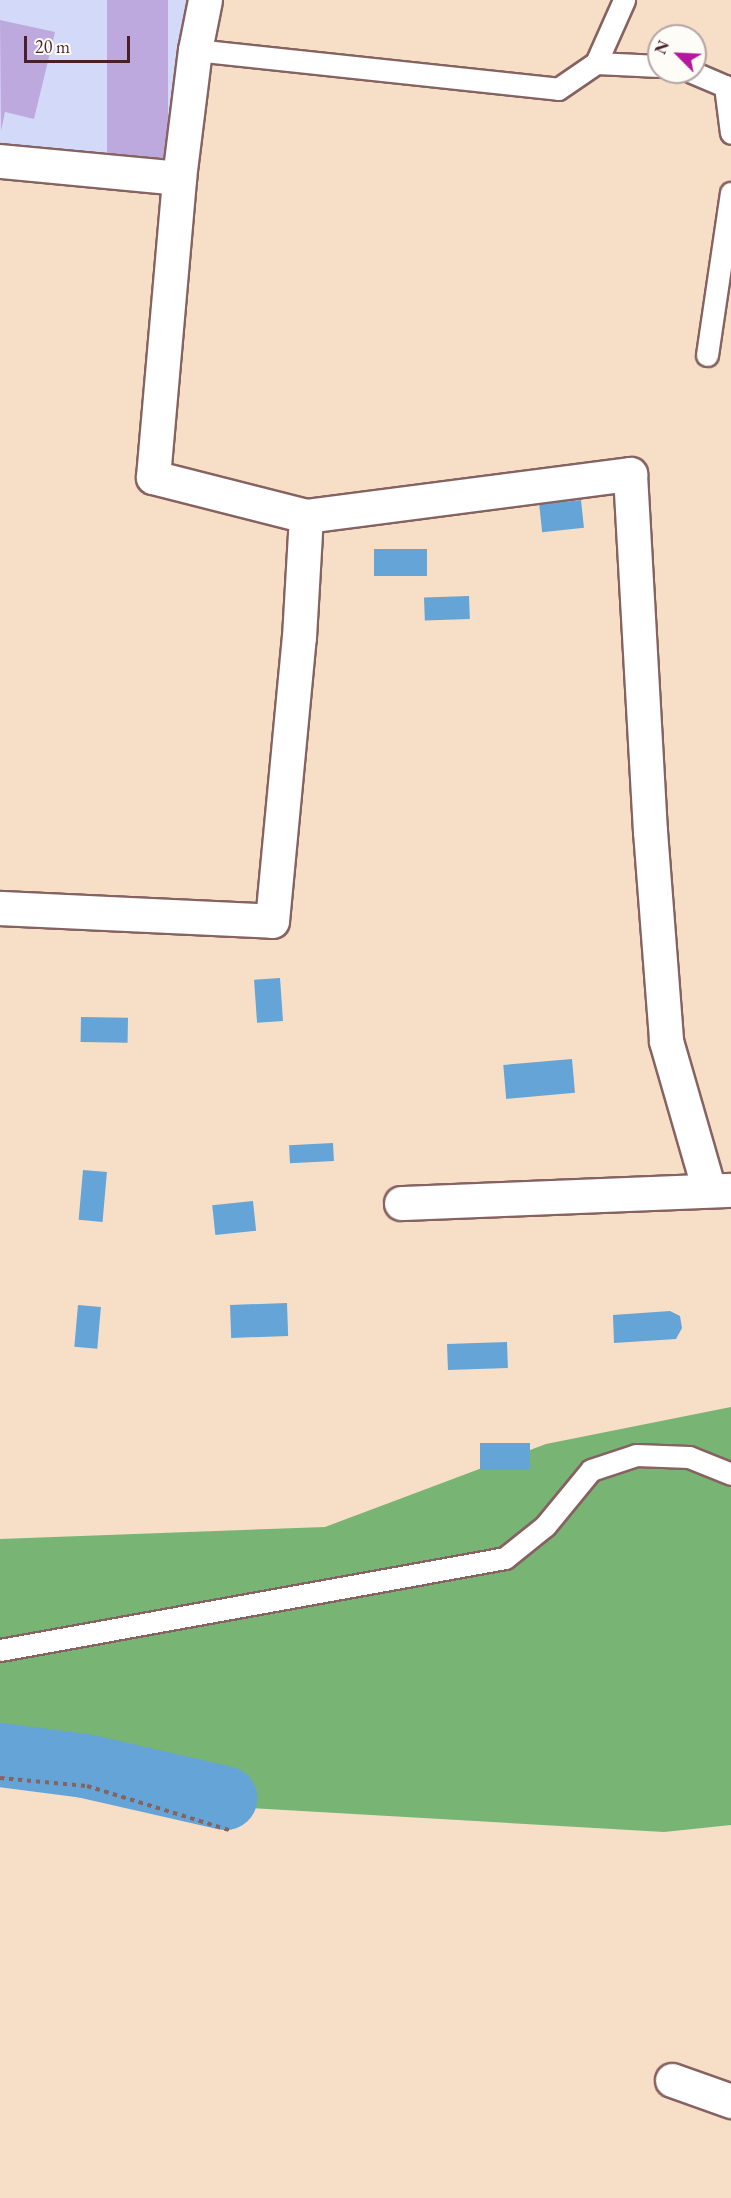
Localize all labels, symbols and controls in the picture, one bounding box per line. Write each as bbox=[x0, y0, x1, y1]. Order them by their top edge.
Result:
scale bar bbox=[27, 24, 134, 62]
north arrow bbox=[647, 24, 707, 84]
text: 20 m bbox=[35, 35, 70, 58]
text: N bbox=[650, 37, 674, 57]

